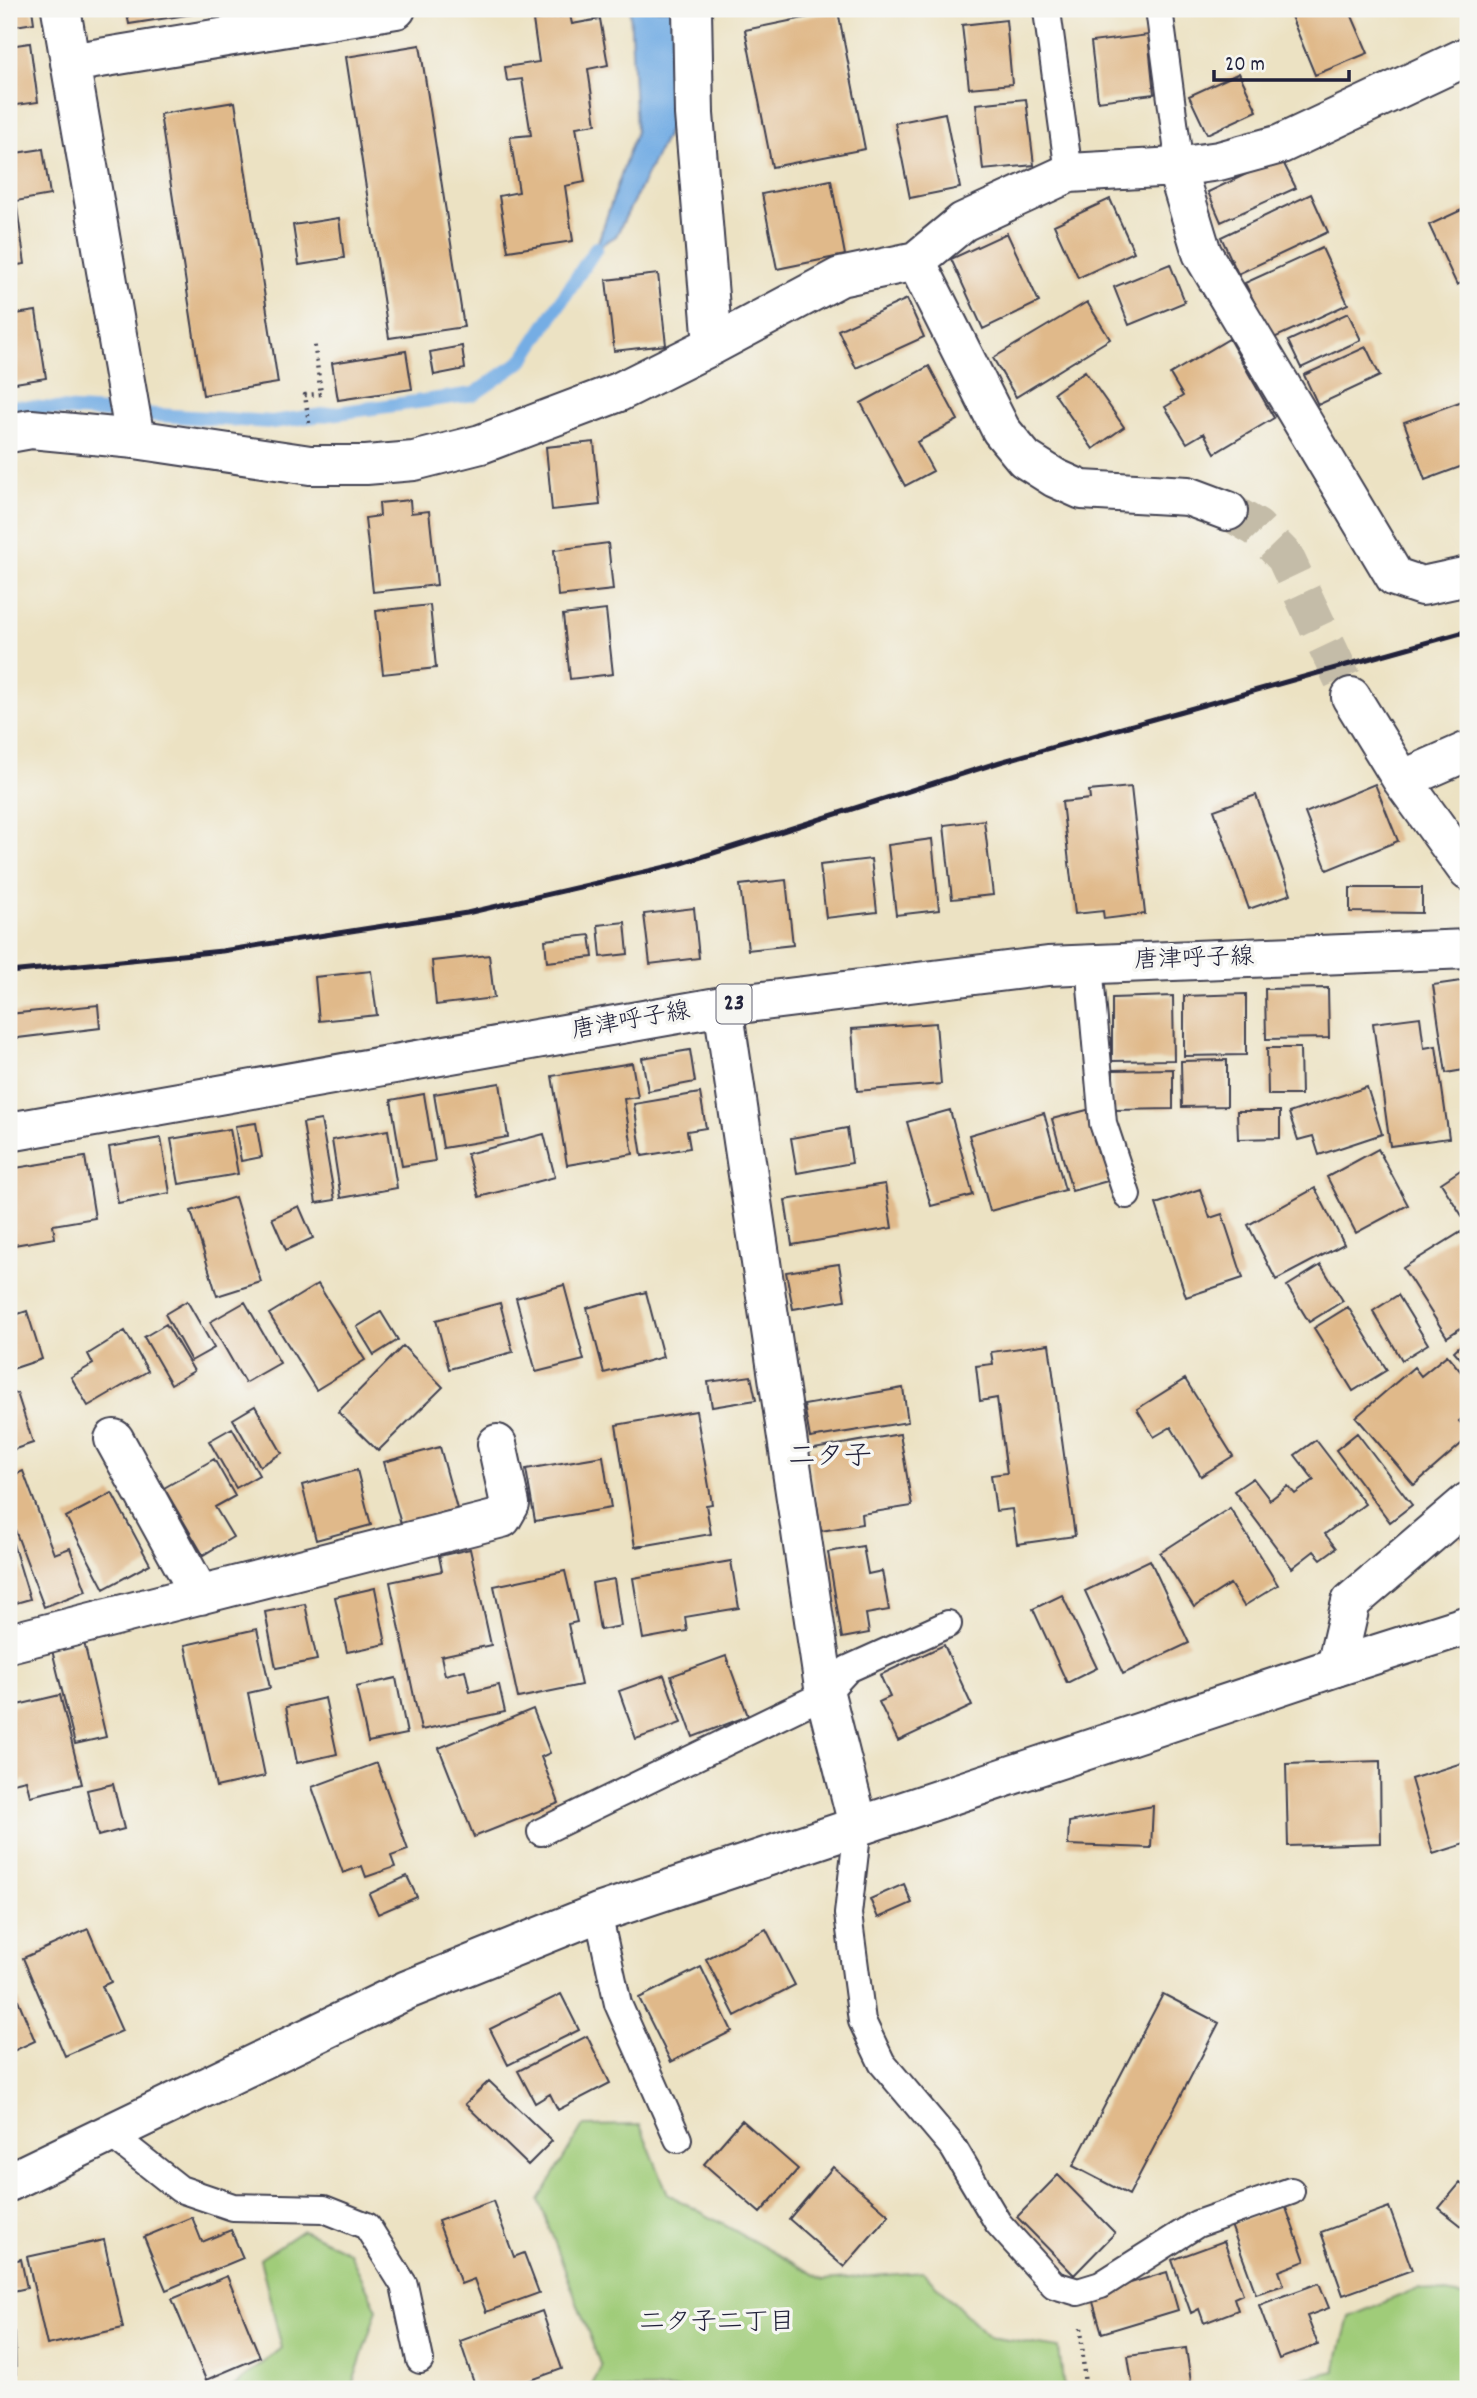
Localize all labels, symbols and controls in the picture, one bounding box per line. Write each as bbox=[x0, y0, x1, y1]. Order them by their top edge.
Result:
scale bar bbox=[1214, 38, 1349, 82]
text: 20 m bbox=[1225, 51, 1265, 81]
street label: 唐津呼子線 bbox=[1133, 941, 1255, 979]
road number: 23 bbox=[716, 984, 752, 1023]
street label: 唐津呼子線 bbox=[569, 995, 693, 1049]
district label: 二タ子 bbox=[788, 1439, 872, 1479]
district label: 二タ子二丁目 bbox=[639, 2305, 795, 2342]

